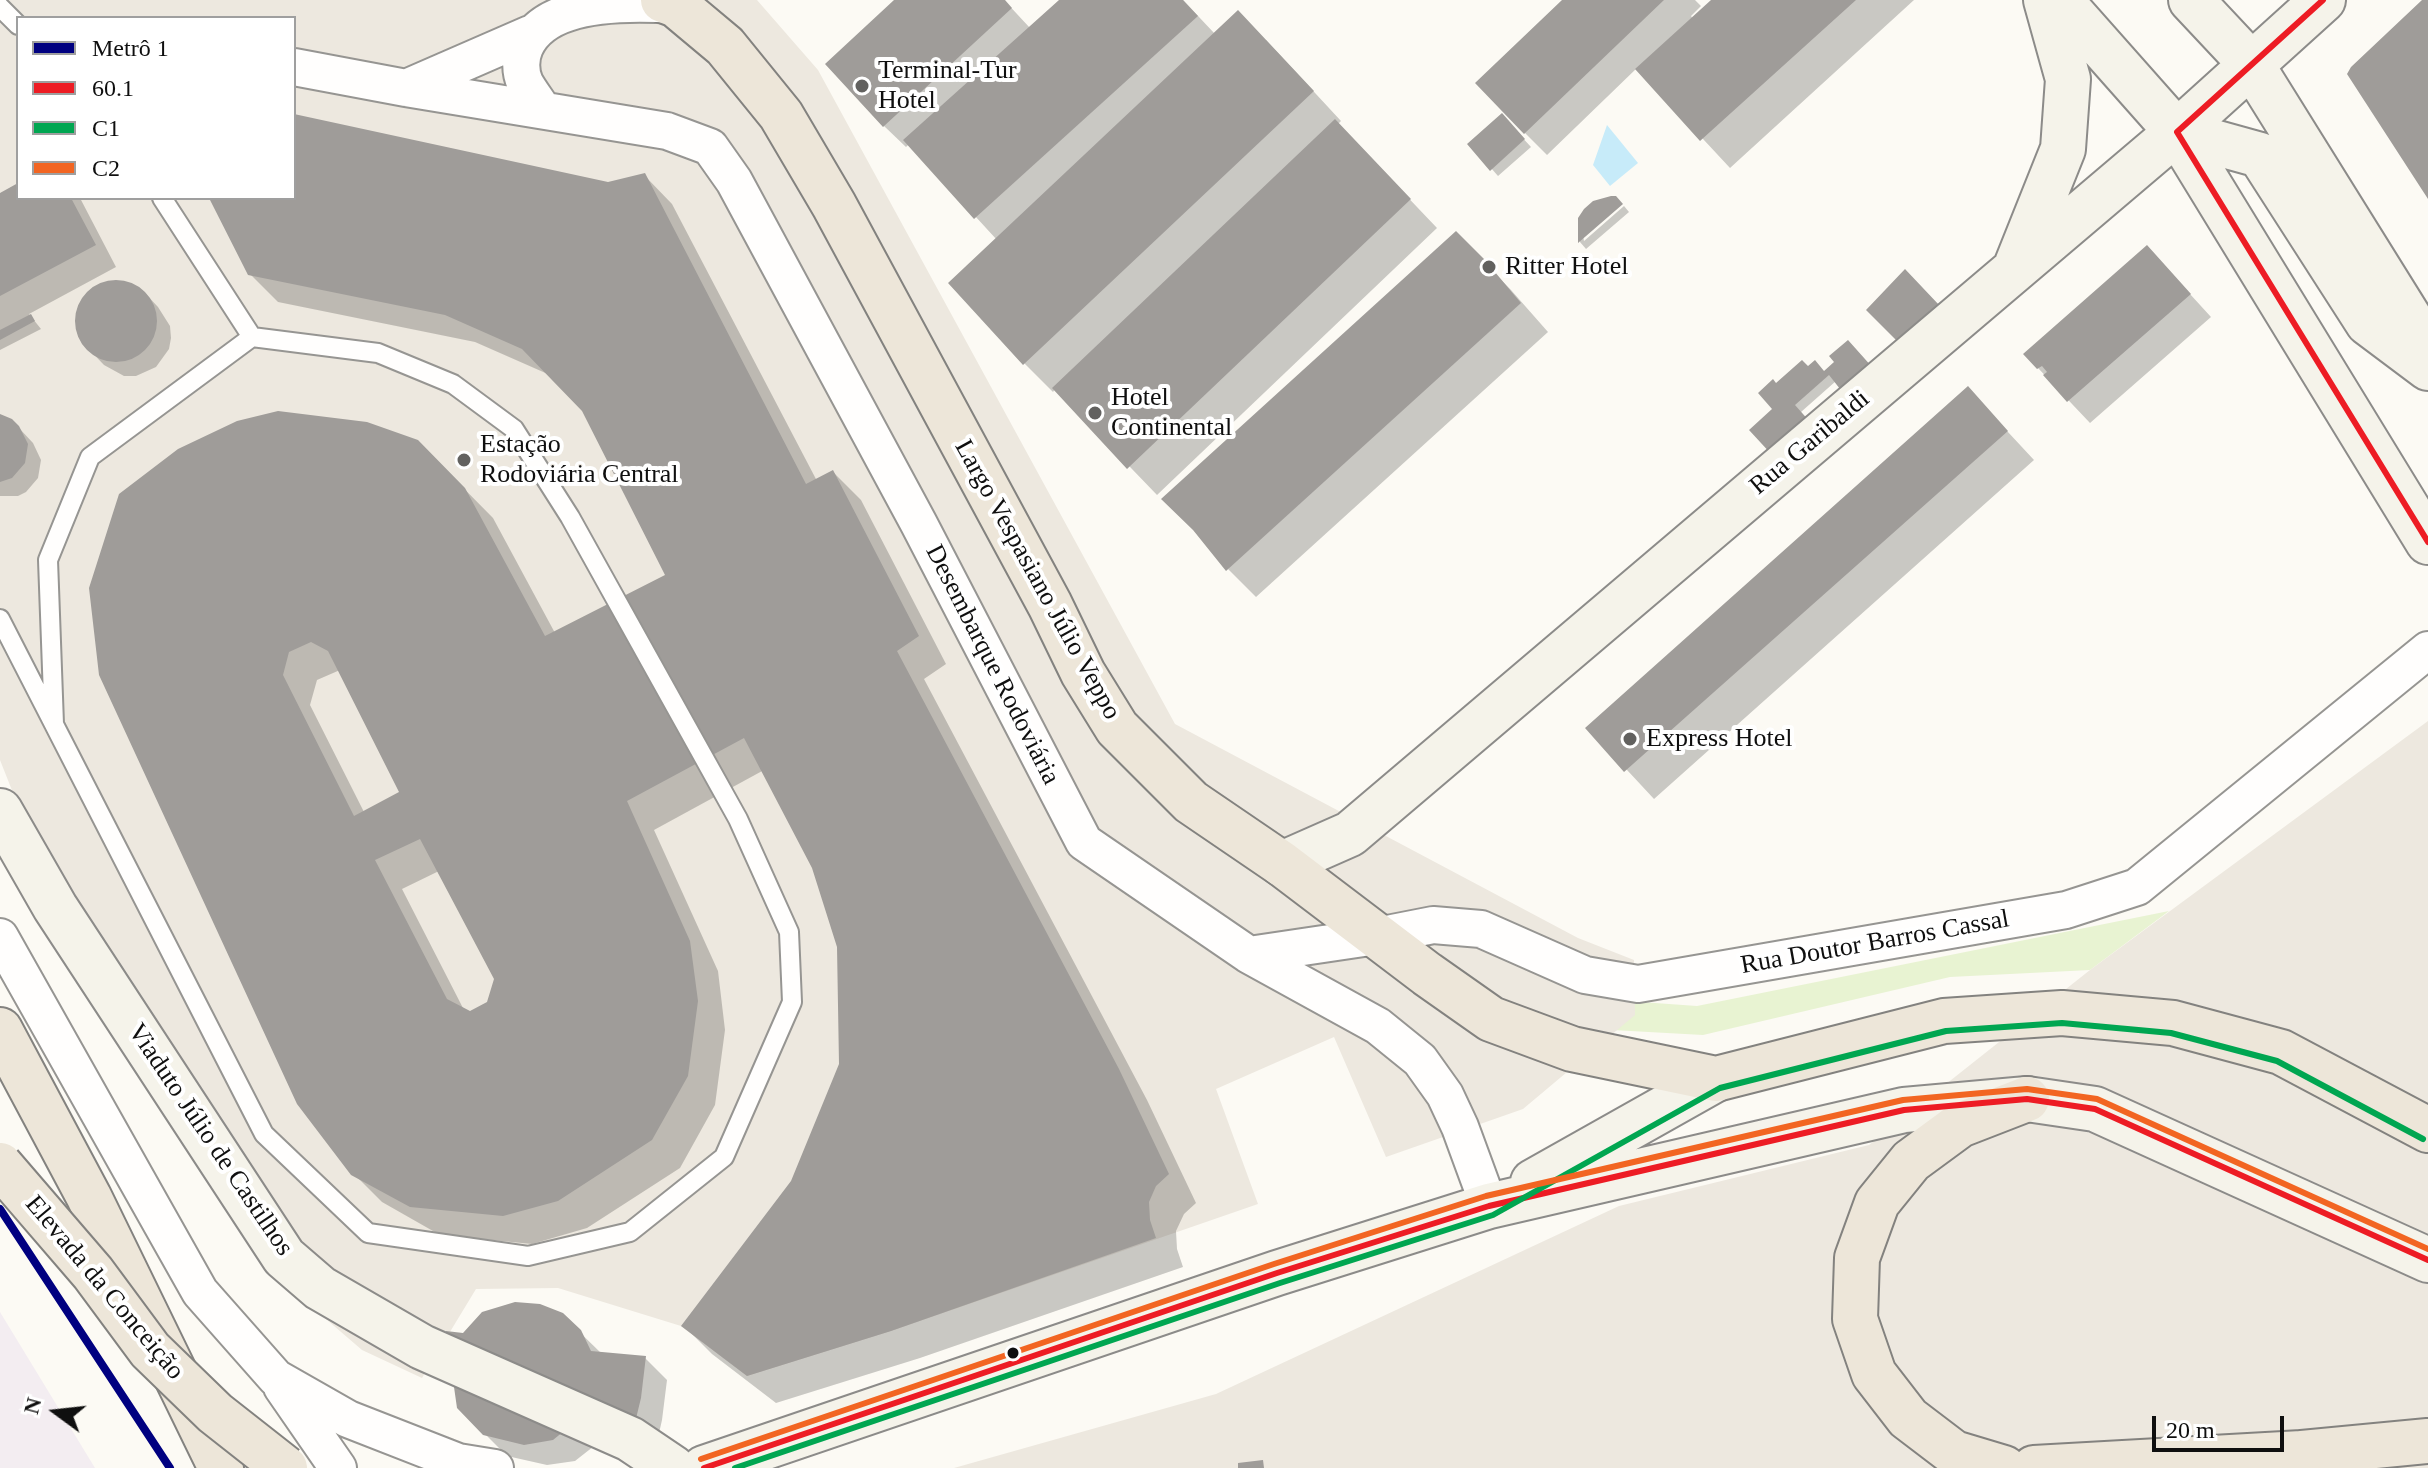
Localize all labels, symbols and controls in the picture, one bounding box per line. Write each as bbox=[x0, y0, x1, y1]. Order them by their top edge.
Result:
legend bbox=[16, 16, 296, 200]
text: Metrô 1 bbox=[92, 35, 169, 61]
place label: Terminal-Tur Hotel bbox=[878, 55, 1017, 116]
text: 60.1 bbox=[92, 75, 134, 101]
marker: Terminal-Tur Hotel bbox=[853, 77, 871, 95]
text: C1 bbox=[92, 115, 120, 141]
text: C2 bbox=[92, 155, 120, 181]
place label: Ritter Hotel bbox=[1505, 251, 1628, 283]
marker: Ritter Hotel bbox=[1480, 258, 1498, 276]
place label: Hotel Continental bbox=[1111, 382, 1232, 444]
street label: Rua Garibaldi bbox=[1744, 384, 1876, 502]
marker: Hotel Continental bbox=[1086, 404, 1104, 422]
place label: Estação Rodoviária Central bbox=[480, 429, 679, 490]
street label: Largo Vespasiano Júlio Veppo bbox=[947, 435, 1127, 725]
marker: Estação Rodoviária Central bbox=[455, 451, 473, 469]
street label: Desembarque Rodoviária bbox=[918, 540, 1066, 790]
place label: Express Hotel bbox=[1646, 723, 1793, 755]
marker: Express Hotel bbox=[1621, 730, 1639, 748]
street label: Rua Doutor Barros Cassal bbox=[1738, 904, 2012, 982]
street label: Viaduto Júlio de Castilhos bbox=[121, 1018, 299, 1262]
street label: Elevada da Conceição bbox=[18, 1189, 190, 1387]
unlabelled marker bbox=[1005, 1345, 1021, 1361]
north arrow bbox=[16, 1372, 96, 1452]
text: N bbox=[18, 1395, 46, 1417]
scale bar bbox=[2156, 1400, 2288, 1450]
text: 20 m bbox=[2166, 1417, 2215, 1443]

